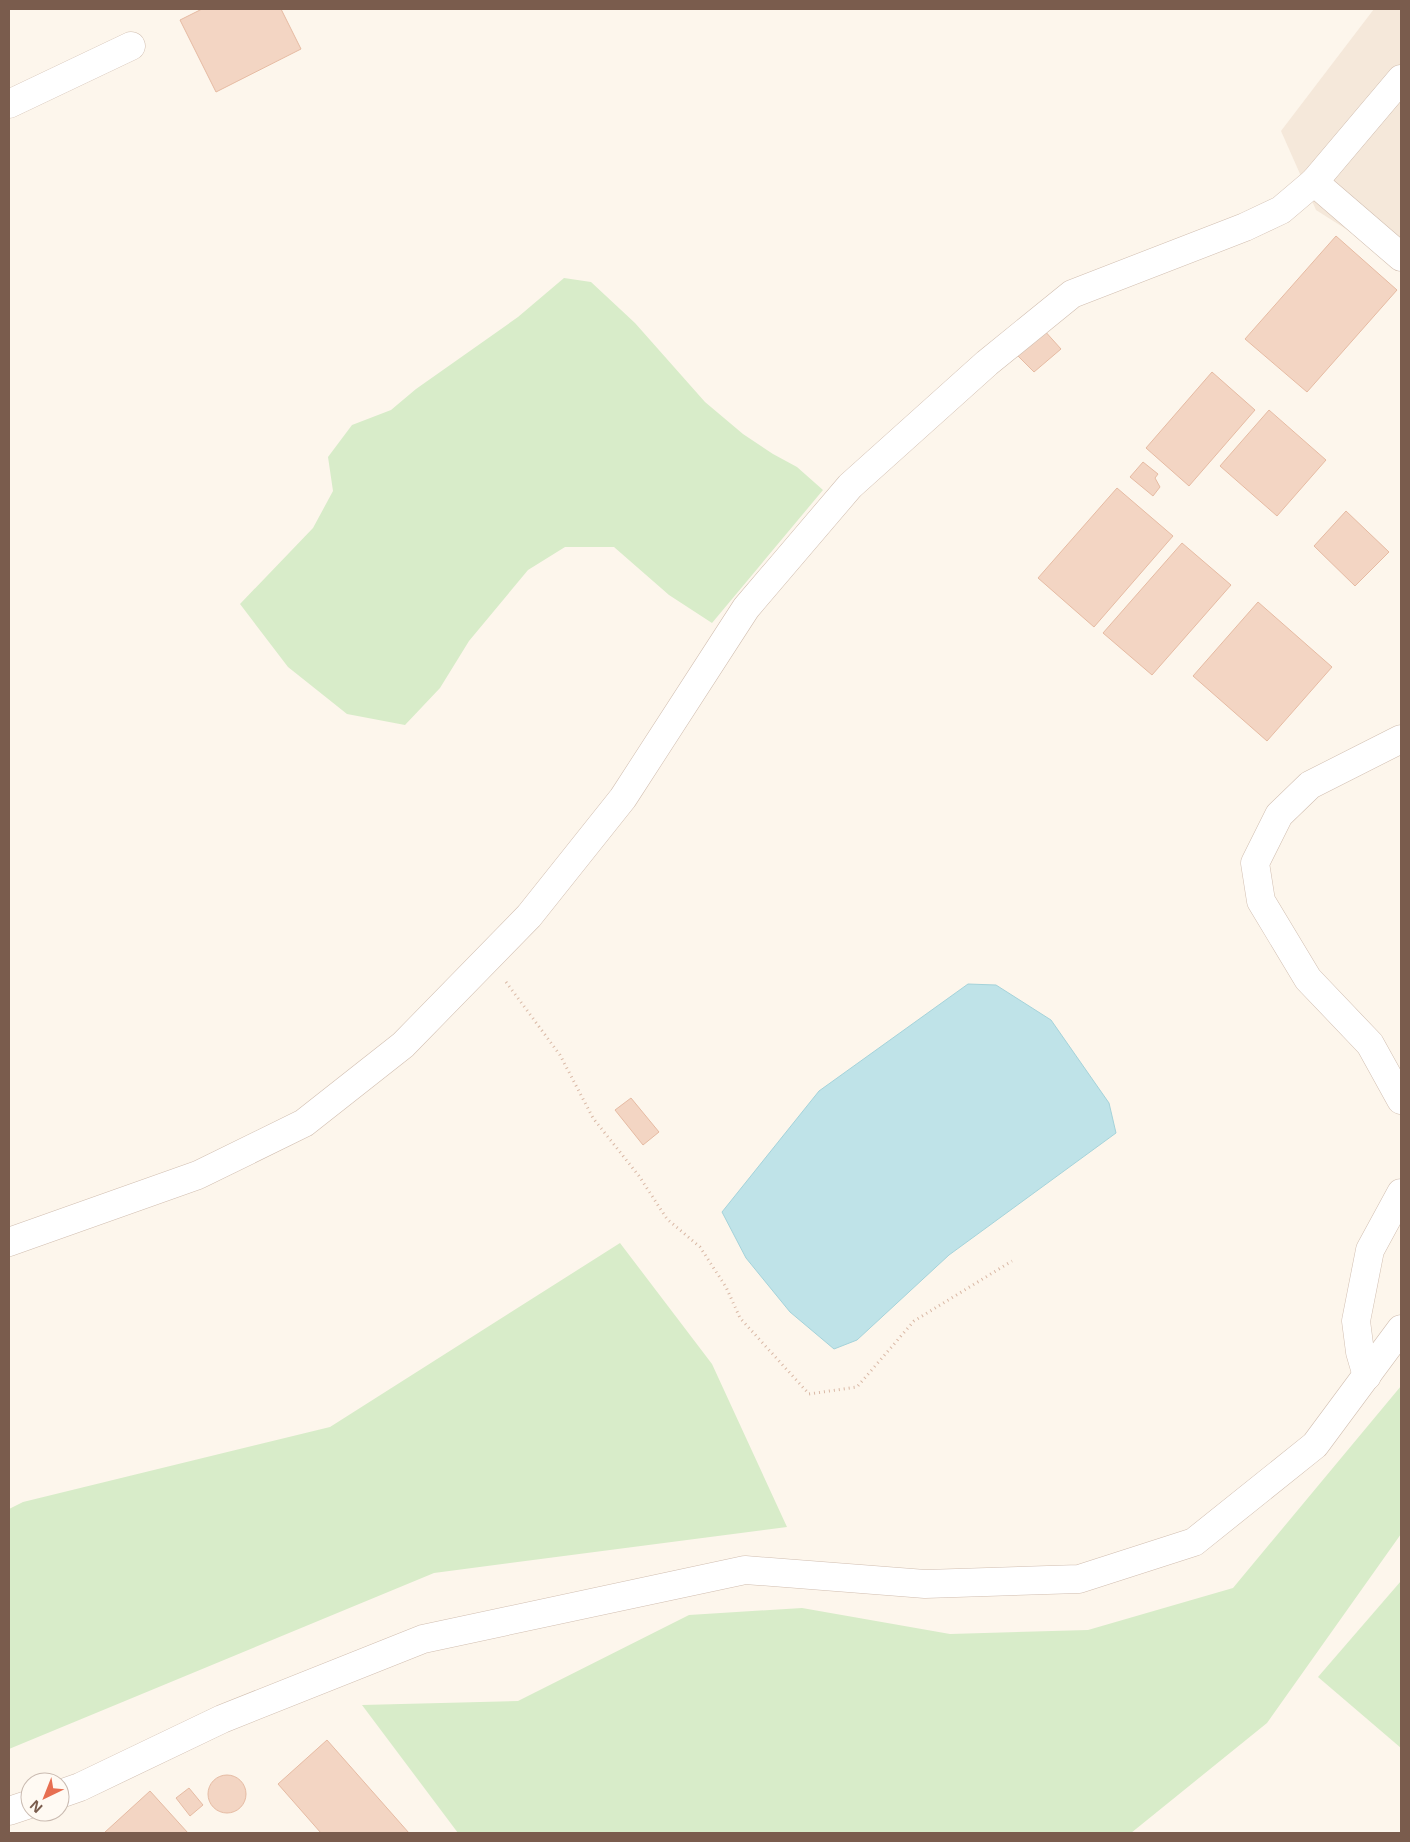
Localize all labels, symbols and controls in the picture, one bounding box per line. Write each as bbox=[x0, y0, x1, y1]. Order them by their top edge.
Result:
north arrow bbox=[20, 1772, 70, 1822]
text: N bbox=[25, 1796, 46, 1818]

